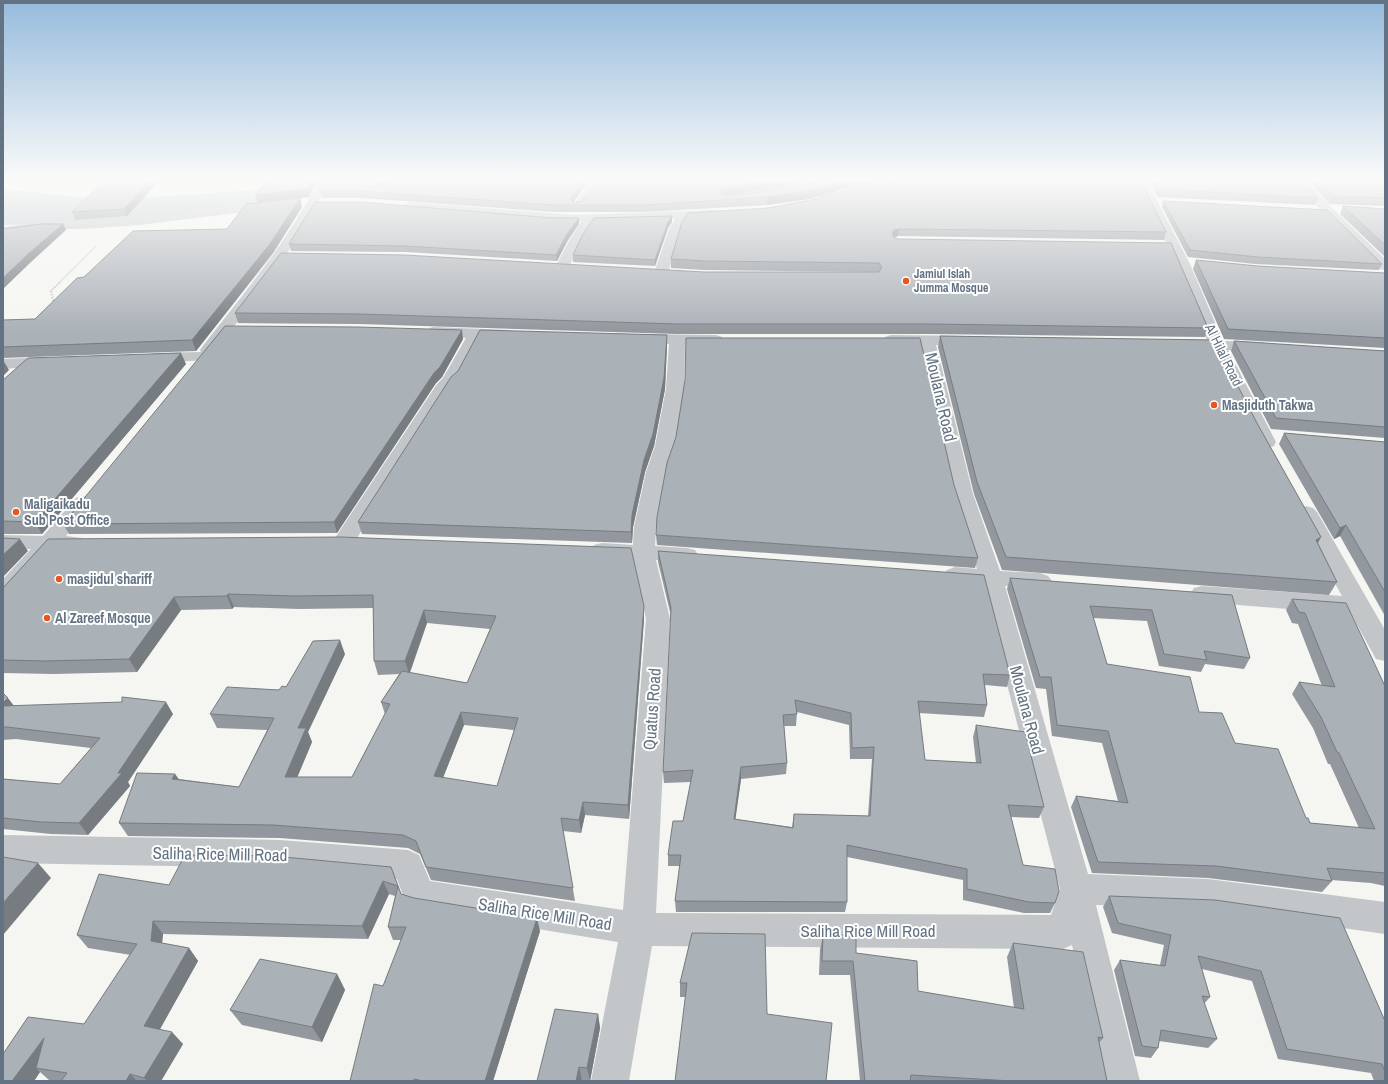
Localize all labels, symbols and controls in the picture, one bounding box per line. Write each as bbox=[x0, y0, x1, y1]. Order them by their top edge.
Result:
place label: Jamiul Islah Jumma Mosque bbox=[914, 266, 989, 296]
marker: Jamiul Islah Jumma Mosque bbox=[901, 276, 911, 286]
street label: Al Hilal Road bbox=[1201, 320, 1247, 389]
street label: Moulana Road bbox=[920, 350, 963, 444]
place label: Masjiduth Takwa bbox=[1222, 396, 1314, 414]
marker: Masjiduth Takwa bbox=[1209, 400, 1219, 410]
place label: Maligaikadu Sub Post Office bbox=[24, 495, 109, 529]
marker: Maligaikadu Sub Post Office bbox=[11, 507, 21, 517]
place label: masjidul shariff bbox=[67, 570, 152, 588]
marker: masjidul shariff bbox=[54, 574, 64, 584]
place label: Al Zareef Mosque bbox=[55, 609, 151, 627]
marker: Al Zareef Mosque bbox=[42, 613, 52, 623]
street label: Moulana Road bbox=[1005, 663, 1050, 757]
street label: Quatus Road bbox=[637, 667, 666, 751]
street label: Saliha Rice Mill Road bbox=[152, 841, 288, 866]
street label: Saliha Rice Mill Road bbox=[477, 892, 613, 935]
street label: Saliha Rice Mill Road bbox=[801, 919, 935, 942]

